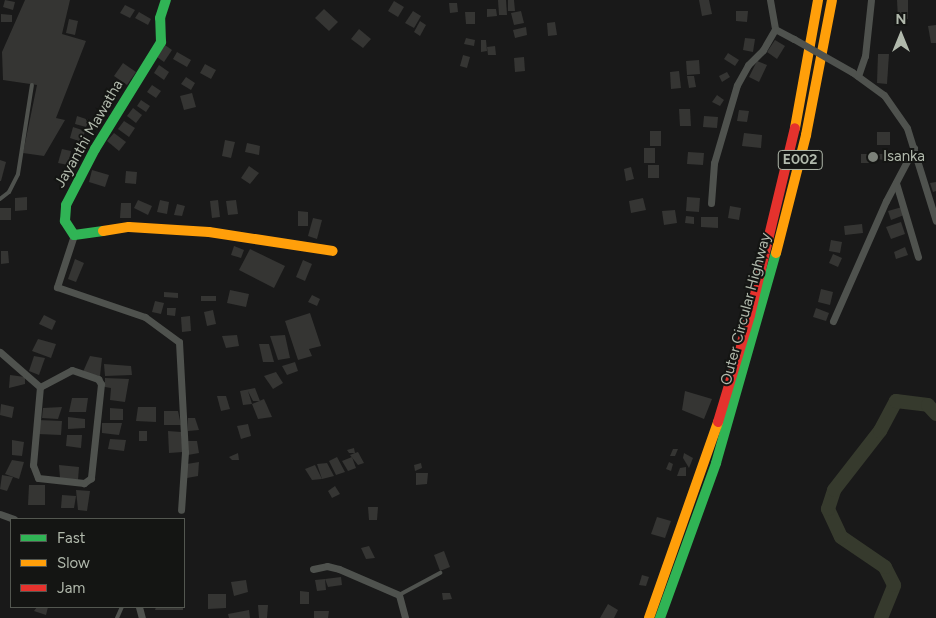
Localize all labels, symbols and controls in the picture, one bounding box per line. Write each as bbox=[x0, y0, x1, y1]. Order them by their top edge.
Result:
north arrow bbox=[876, 10, 926, 60]
text: N bbox=[896, 11, 906, 28]
street label: Jayanthi Mawatha bbox=[51, 77, 127, 191]
road number: E002 bbox=[778, 148, 822, 172]
place label: Isanka bbox=[883, 148, 925, 166]
marker: Isanka bbox=[867, 151, 879, 163]
street label: Outer Circular Highway bbox=[717, 231, 775, 387]
legend bbox=[10, 518, 185, 608]
text: Fast bbox=[57, 529, 85, 547]
text: Slow bbox=[57, 554, 90, 572]
text: Jam bbox=[57, 579, 85, 597]

